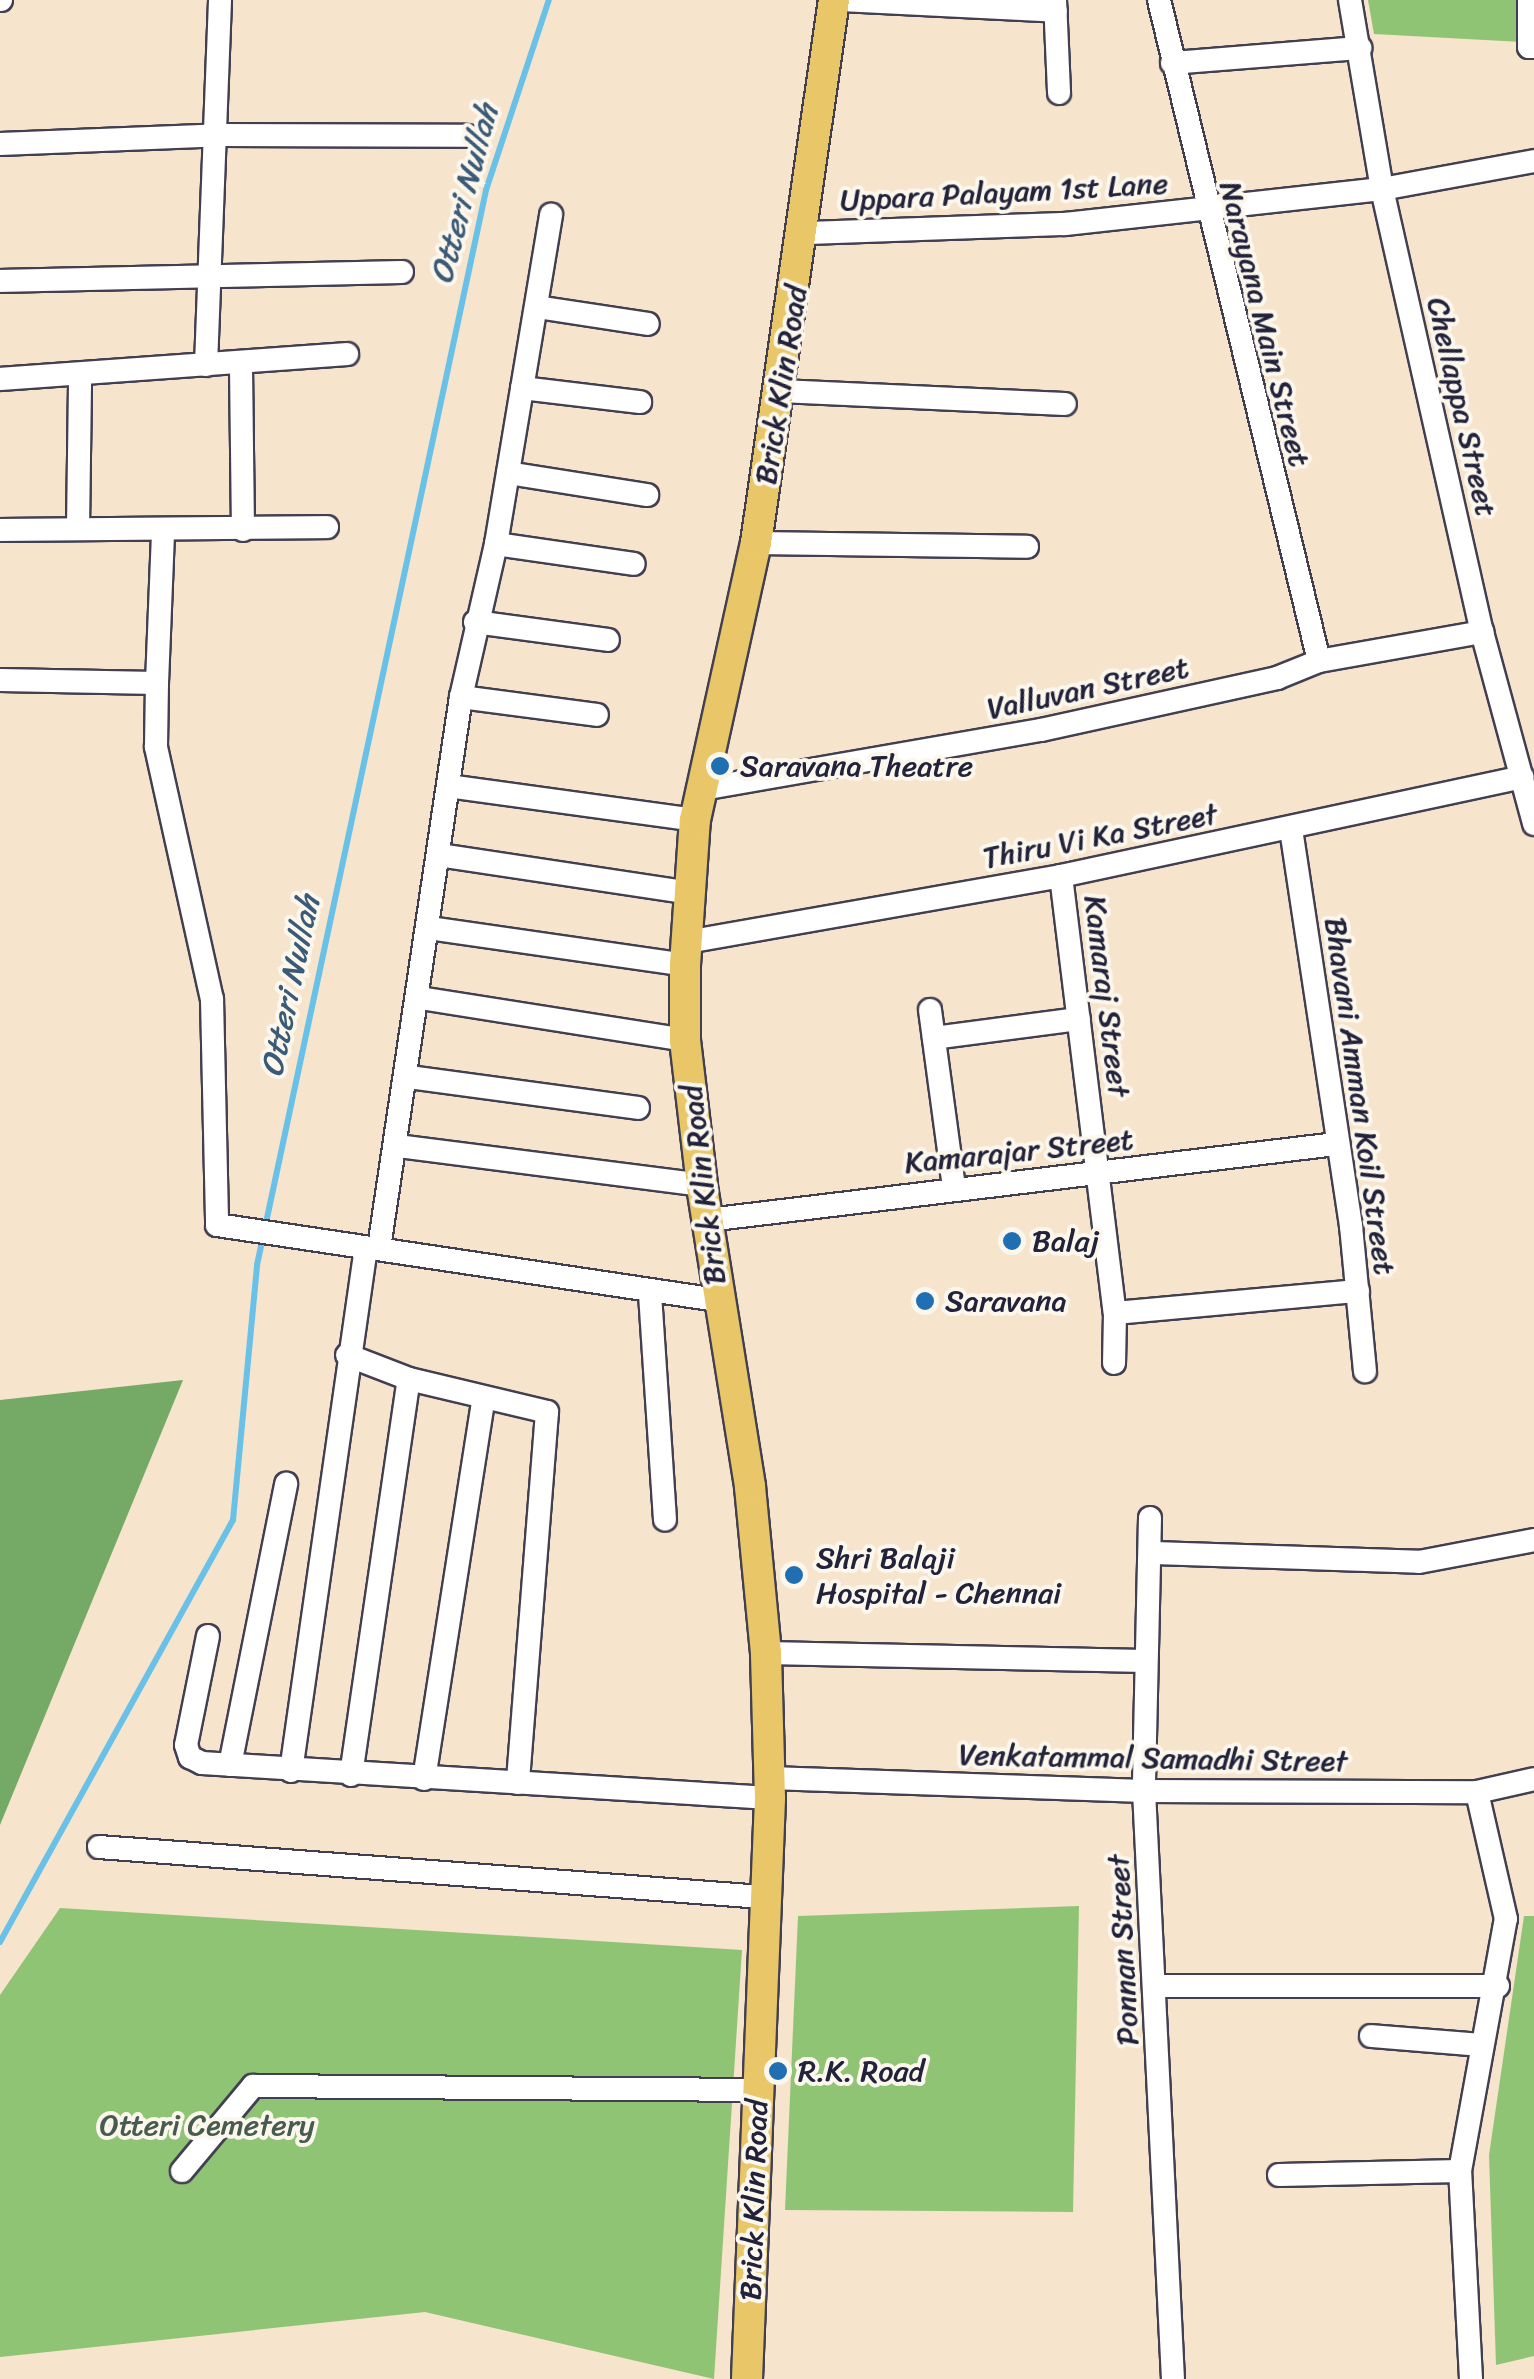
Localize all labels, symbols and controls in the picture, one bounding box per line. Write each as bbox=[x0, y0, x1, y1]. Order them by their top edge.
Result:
water label: Otteri Nullah bbox=[423, 100, 507, 288]
street label: Uppara Palayam 1st Lane bbox=[839, 165, 1169, 219]
street label: Narayana Main Street bbox=[1212, 178, 1318, 470]
street label: Brick Klin Road bbox=[747, 283, 815, 487]
street label: Chellappa Street bbox=[1419, 294, 1505, 520]
street label: Valluvan Street bbox=[984, 649, 1192, 727]
place label: Saravana Theatre bbox=[740, 748, 972, 784]
marker: Saravana Theatre bbox=[709, 755, 731, 777]
street label: Thiru Vi Ka Street bbox=[979, 796, 1221, 876]
water label: Otteri Nullah bbox=[253, 892, 329, 1080]
street label: Kamaraj Street bbox=[1077, 893, 1137, 1099]
street label: Bhavani Amman Koil Street bbox=[1317, 915, 1403, 1277]
street label: Brick Klin Road bbox=[673, 1083, 733, 1287]
street label: Kamarajar Street bbox=[903, 1121, 1135, 1181]
place label: Balaj bbox=[1032, 1223, 1099, 1259]
marker: Balaj bbox=[1001, 1230, 1023, 1252]
place label: Saravana bbox=[945, 1283, 1067, 1319]
marker: Saravana bbox=[914, 1290, 936, 1312]
place label: Shri Balaji Hospital - Chennai bbox=[816, 1540, 1061, 1610]
marker: Shri Balaji Hospital - Chennai bbox=[781, 1562, 807, 1588]
street label: Venkatammal Samadhi Street bbox=[958, 1737, 1348, 1779]
street label: Ponnan Street bbox=[1100, 1853, 1146, 2047]
place label: R.K. Road bbox=[798, 2053, 925, 2089]
marker: R.K. Road bbox=[767, 2060, 789, 2082]
street label: Brick Klin Road bbox=[732, 2099, 776, 2301]
park label: Otteri Cemetery bbox=[99, 2107, 315, 2143]

